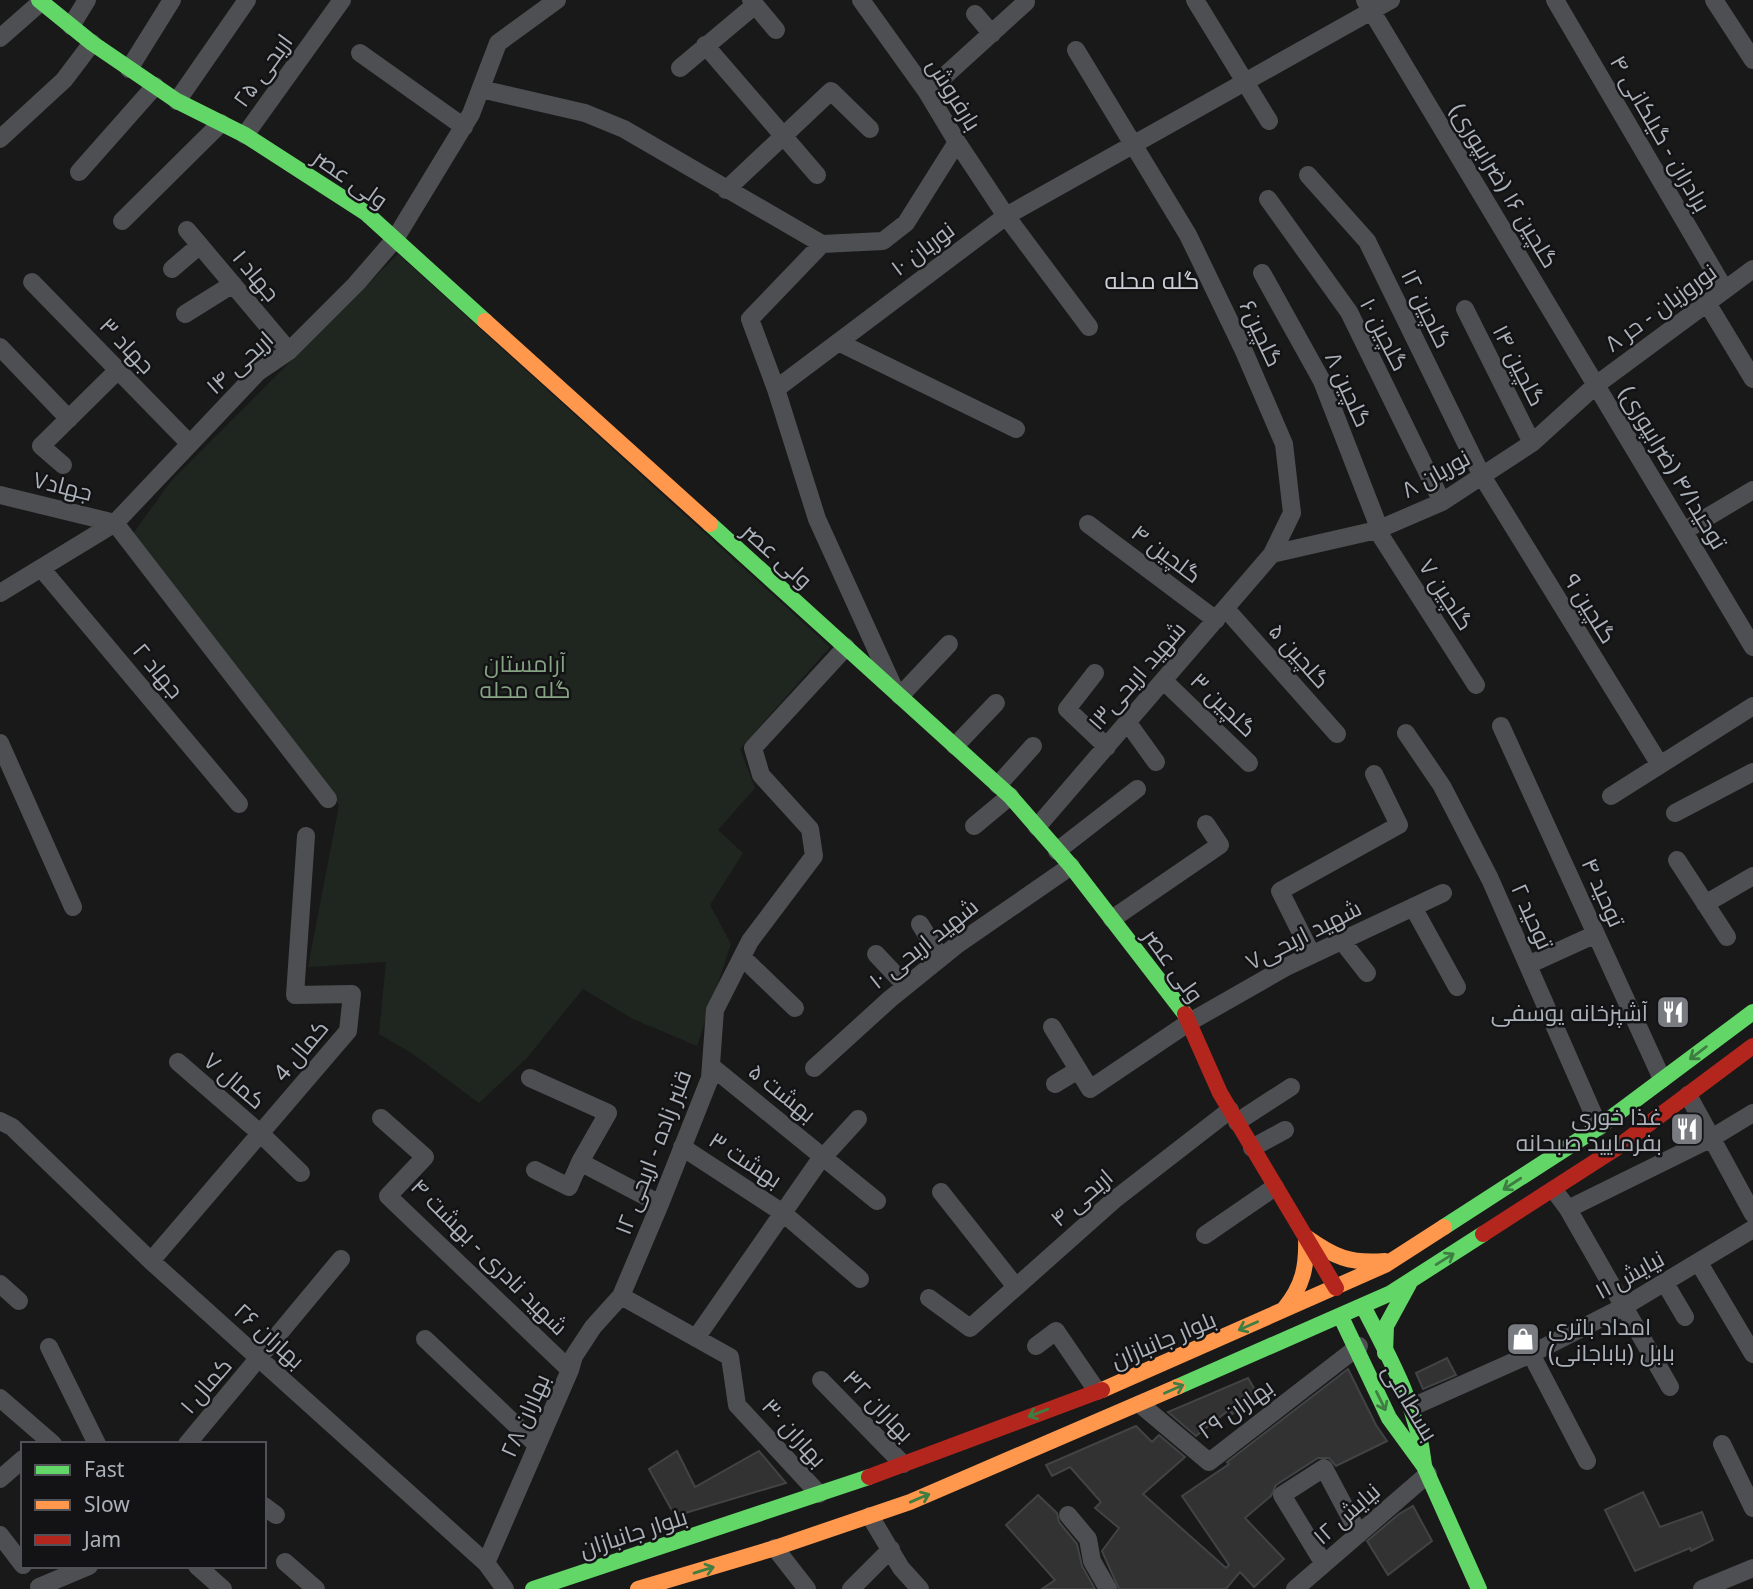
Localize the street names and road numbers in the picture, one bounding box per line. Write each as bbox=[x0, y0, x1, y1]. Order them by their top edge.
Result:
street label: اریحی ۲۵ bbox=[225, 27, 299, 113]
street label: برادران - گیلکانی ۴ bbox=[1603, 49, 1719, 217]
street label: بارفروش bbox=[920, 51, 990, 137]
street label: گلچین ۱۶ (ضرابپوری) bbox=[1443, 97, 1567, 273]
street label: ولی عصر bbox=[306, 140, 395, 215]
street label: نوریان ۱۰ bbox=[883, 213, 961, 283]
street label: جهاد ۱ bbox=[226, 242, 288, 308]
street label: نوروزیان - حر ۸ bbox=[1597, 255, 1723, 359]
street label: گلچین ۱۲ bbox=[1394, 263, 1460, 353]
street label: گلچین ۱۰ bbox=[1353, 292, 1417, 376]
street label: گلچین۶ bbox=[1233, 294, 1291, 372]
street label: جهاد ۳ bbox=[93, 310, 163, 380]
street label: گلچین ۱۴ bbox=[1486, 319, 1554, 411]
street label: اریحی ۱۴ bbox=[198, 323, 280, 401]
street label: گلچین ۸ bbox=[1318, 346, 1380, 432]
street label: توحید۴/۱ (ضرابپوری) bbox=[1612, 379, 1736, 555]
street label: نوریان ۸ bbox=[1395, 441, 1475, 505]
street label: جهاد۷ bbox=[30, 462, 96, 508]
street label: ولی عصر bbox=[734, 513, 820, 595]
street label: گلچین ۴ bbox=[1125, 516, 1209, 590]
street label: گلچین ۷ bbox=[1412, 552, 1482, 636]
street label: گلچین ۹ bbox=[1557, 567, 1625, 649]
street label: شهید اریحی۱۳ bbox=[1080, 614, 1192, 736]
street label: گلچین ۵ bbox=[1262, 615, 1338, 695]
street label: جهاد ۲ bbox=[126, 635, 192, 705]
street label: گلچین ۳ bbox=[1184, 664, 1264, 744]
street label: توحید ۴ bbox=[1575, 852, 1633, 932]
street label: توحید ۲ bbox=[1504, 878, 1562, 954]
street label: شهید اریحی ۱۰ bbox=[862, 890, 984, 996]
street label: شهید اریحی۷ bbox=[1240, 891, 1366, 977]
street label: ولی عصر bbox=[1135, 920, 1212, 1009]
street label: کمال 4 bbox=[265, 1012, 335, 1088]
street label: کمال ۷ bbox=[197, 1044, 273, 1116]
street label: بهشت ۵ bbox=[742, 1055, 824, 1129]
street label: قنبر زاده - اریحی ۱۲ bbox=[606, 1065, 698, 1239]
street label: بهشت ۳ bbox=[703, 1123, 789, 1195]
street label: اریحی ۴ bbox=[1043, 1161, 1119, 1233]
street label: شهید نادری - بهشت ۴ bbox=[404, 1170, 576, 1342]
street label: نیایش ۱۱ bbox=[1589, 1242, 1669, 1306]
street label: بهاران ۲۶ bbox=[228, 1295, 312, 1375]
street label: بلوار جانبازان bbox=[1105, 1302, 1221, 1376]
street label: کمال ۱ bbox=[172, 1350, 238, 1420]
street label: بسطامی bbox=[1375, 1357, 1447, 1447]
street label: بهاران ۳۲ bbox=[836, 1362, 922, 1448]
street label: بهاران ۲۸ bbox=[491, 1368, 557, 1462]
street label: بهاران ۲۹ bbox=[1191, 1370, 1279, 1446]
street label: بهاران ۳۰ bbox=[755, 1390, 835, 1474]
street label: نیایش ۱۲ bbox=[1305, 1475, 1387, 1551]
street label: بلوار جانبازان bbox=[575, 1500, 691, 1564]

